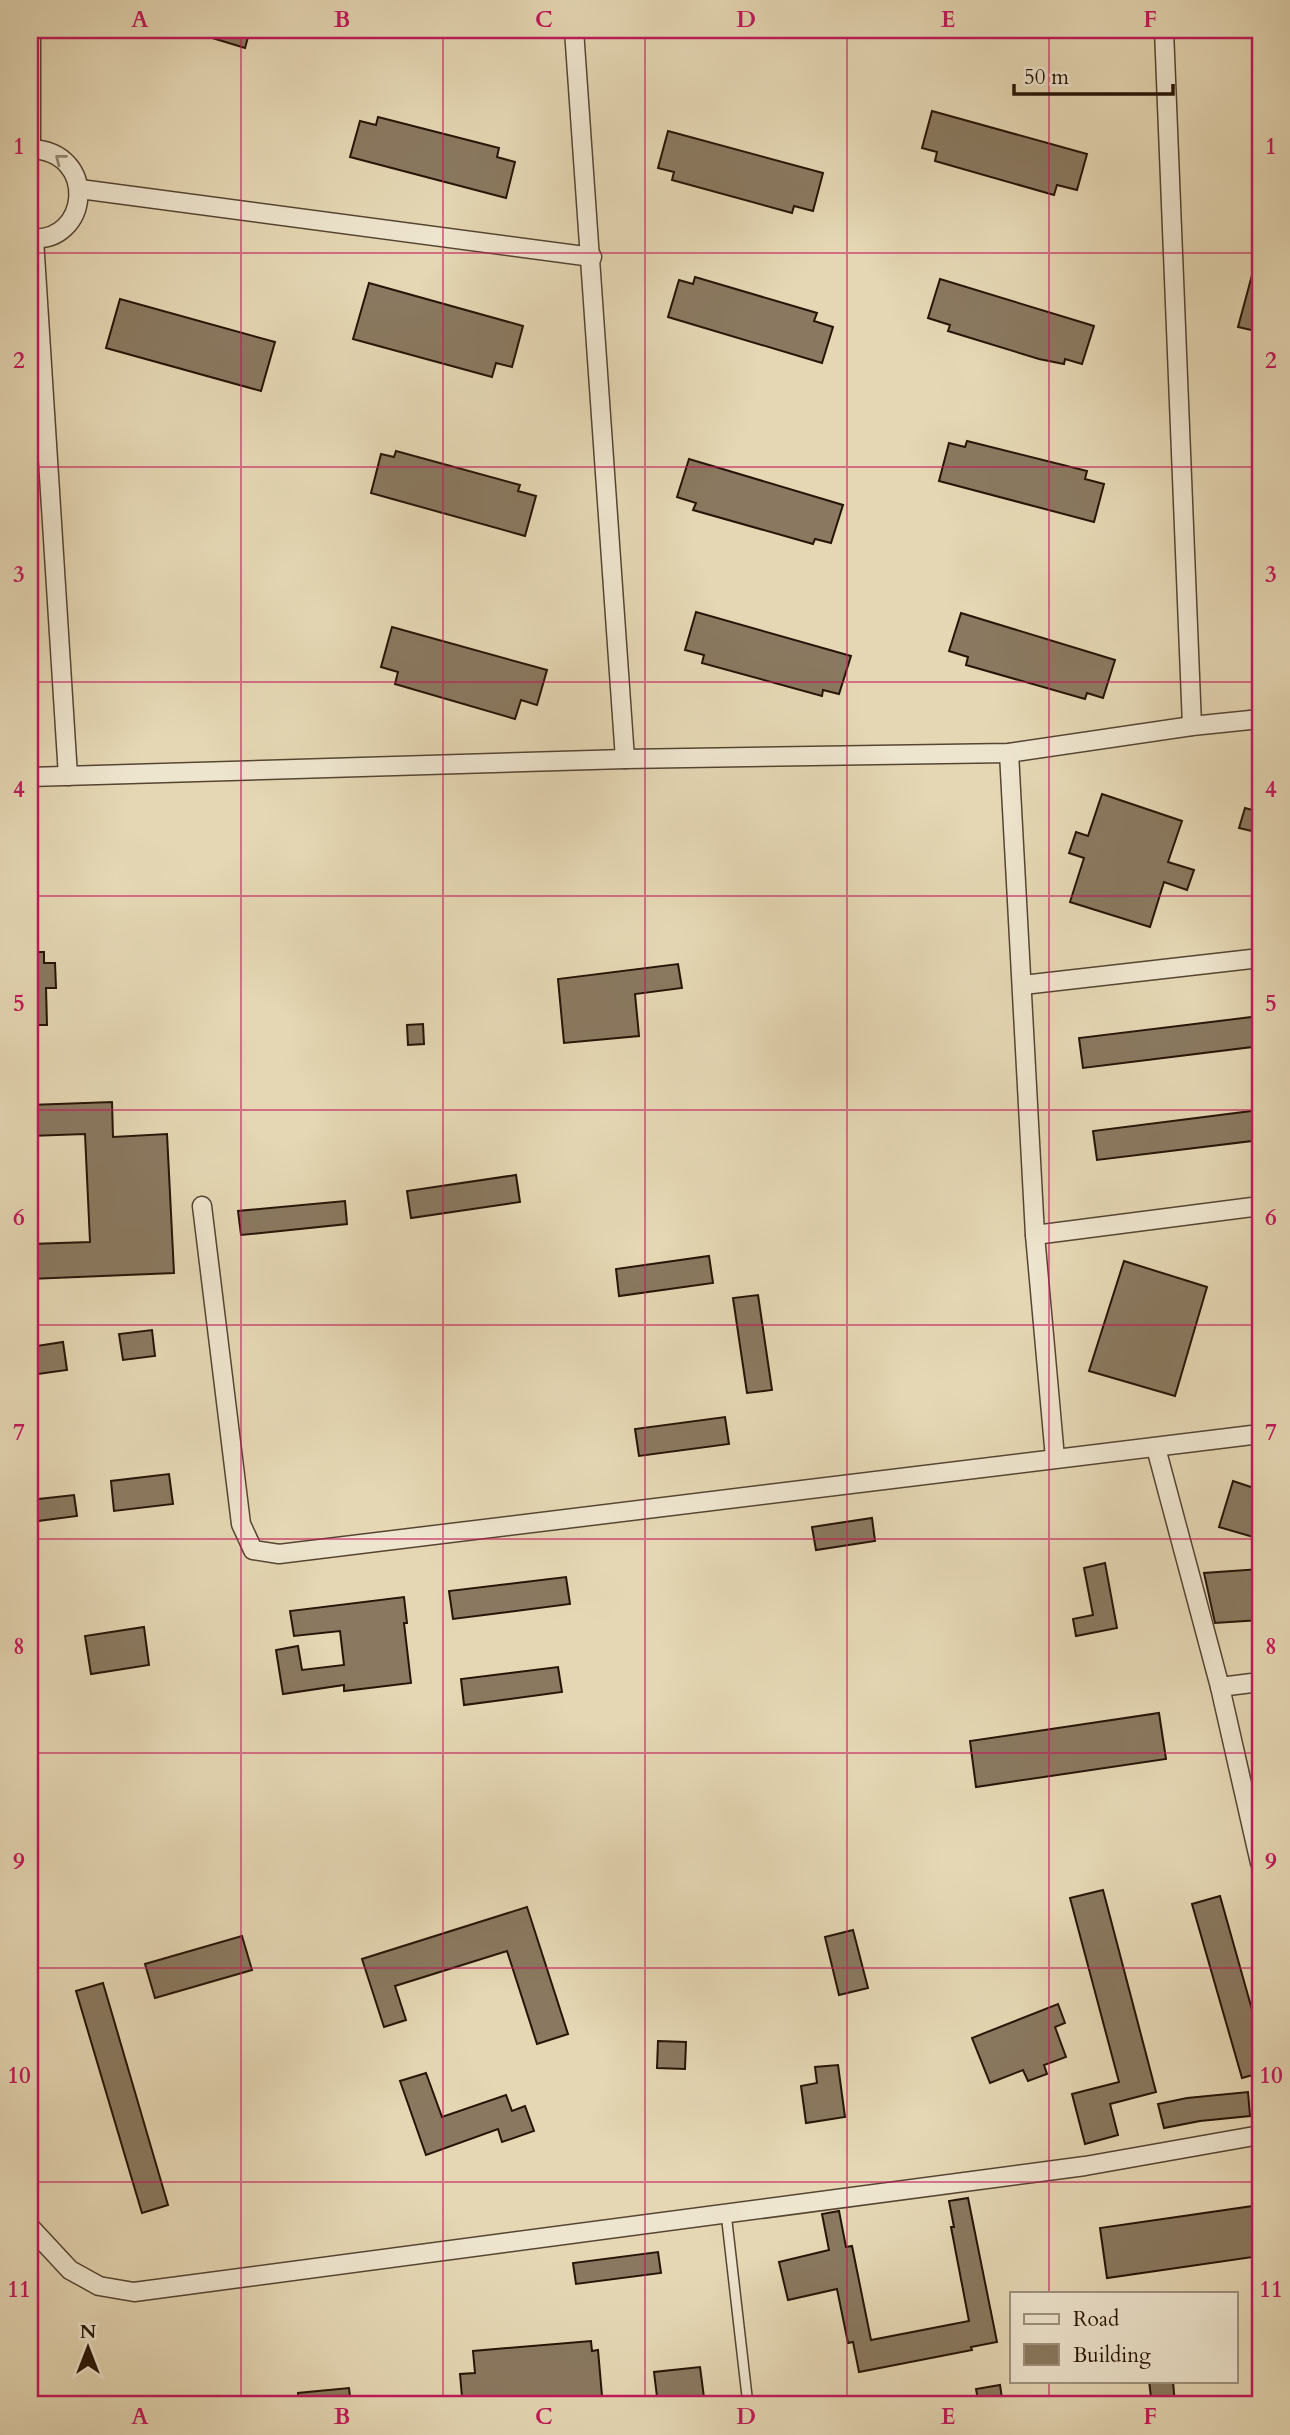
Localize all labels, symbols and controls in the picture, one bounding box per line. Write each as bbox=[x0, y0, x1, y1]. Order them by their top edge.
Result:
text: A bbox=[131, 4, 149, 35]
text: B bbox=[334, 4, 350, 35]
text: C bbox=[535, 4, 553, 35]
text: D bbox=[736, 4, 756, 35]
text: E bbox=[941, 4, 955, 35]
text: F bbox=[1143, 4, 1157, 35]
scale bar bbox=[1014, 52, 1173, 96]
text: 50 m bbox=[1024, 63, 1069, 92]
text: 1 bbox=[13, 131, 25, 162]
text: 1 bbox=[1265, 131, 1277, 162]
one-way arrow bbox=[56, 155, 68, 167]
text: 2 bbox=[13, 345, 25, 376]
text: 2 bbox=[1265, 345, 1277, 376]
text: 3 bbox=[13, 559, 25, 590]
text: 3 bbox=[1265, 559, 1277, 590]
text: 4 bbox=[13, 774, 25, 805]
text: 4 bbox=[1265, 774, 1277, 805]
text: 5 bbox=[13, 988, 25, 1019]
text: 5 bbox=[1265, 988, 1277, 1019]
text: 6 bbox=[13, 1202, 25, 1233]
text: 6 bbox=[1265, 1202, 1277, 1233]
text: 7 bbox=[13, 1417, 25, 1448]
text: 7 bbox=[1265, 1417, 1277, 1448]
text: 8 bbox=[13, 1631, 25, 1662]
text: 8 bbox=[1265, 1631, 1277, 1662]
text: 9 bbox=[13, 1846, 25, 1877]
text: 9 bbox=[1265, 1846, 1277, 1877]
text: 10 bbox=[7, 2060, 31, 2091]
text: 10 bbox=[1259, 2060, 1283, 2091]
text: 11 bbox=[7, 2274, 31, 2305]
text: 11 bbox=[1259, 2274, 1283, 2305]
legend bbox=[1010, 2292, 1238, 2382]
text: Road bbox=[1073, 2305, 1119, 2334]
north arrow bbox=[52, 2312, 122, 2382]
text: N bbox=[80, 2319, 97, 2345]
text: Building bbox=[1073, 2341, 1151, 2370]
text: A bbox=[131, 2401, 149, 2432]
text: B bbox=[334, 2401, 350, 2432]
text: C bbox=[535, 2401, 553, 2432]
text: D bbox=[736, 2401, 756, 2432]
text: E bbox=[941, 2401, 955, 2432]
text: F bbox=[1143, 2401, 1157, 2432]

